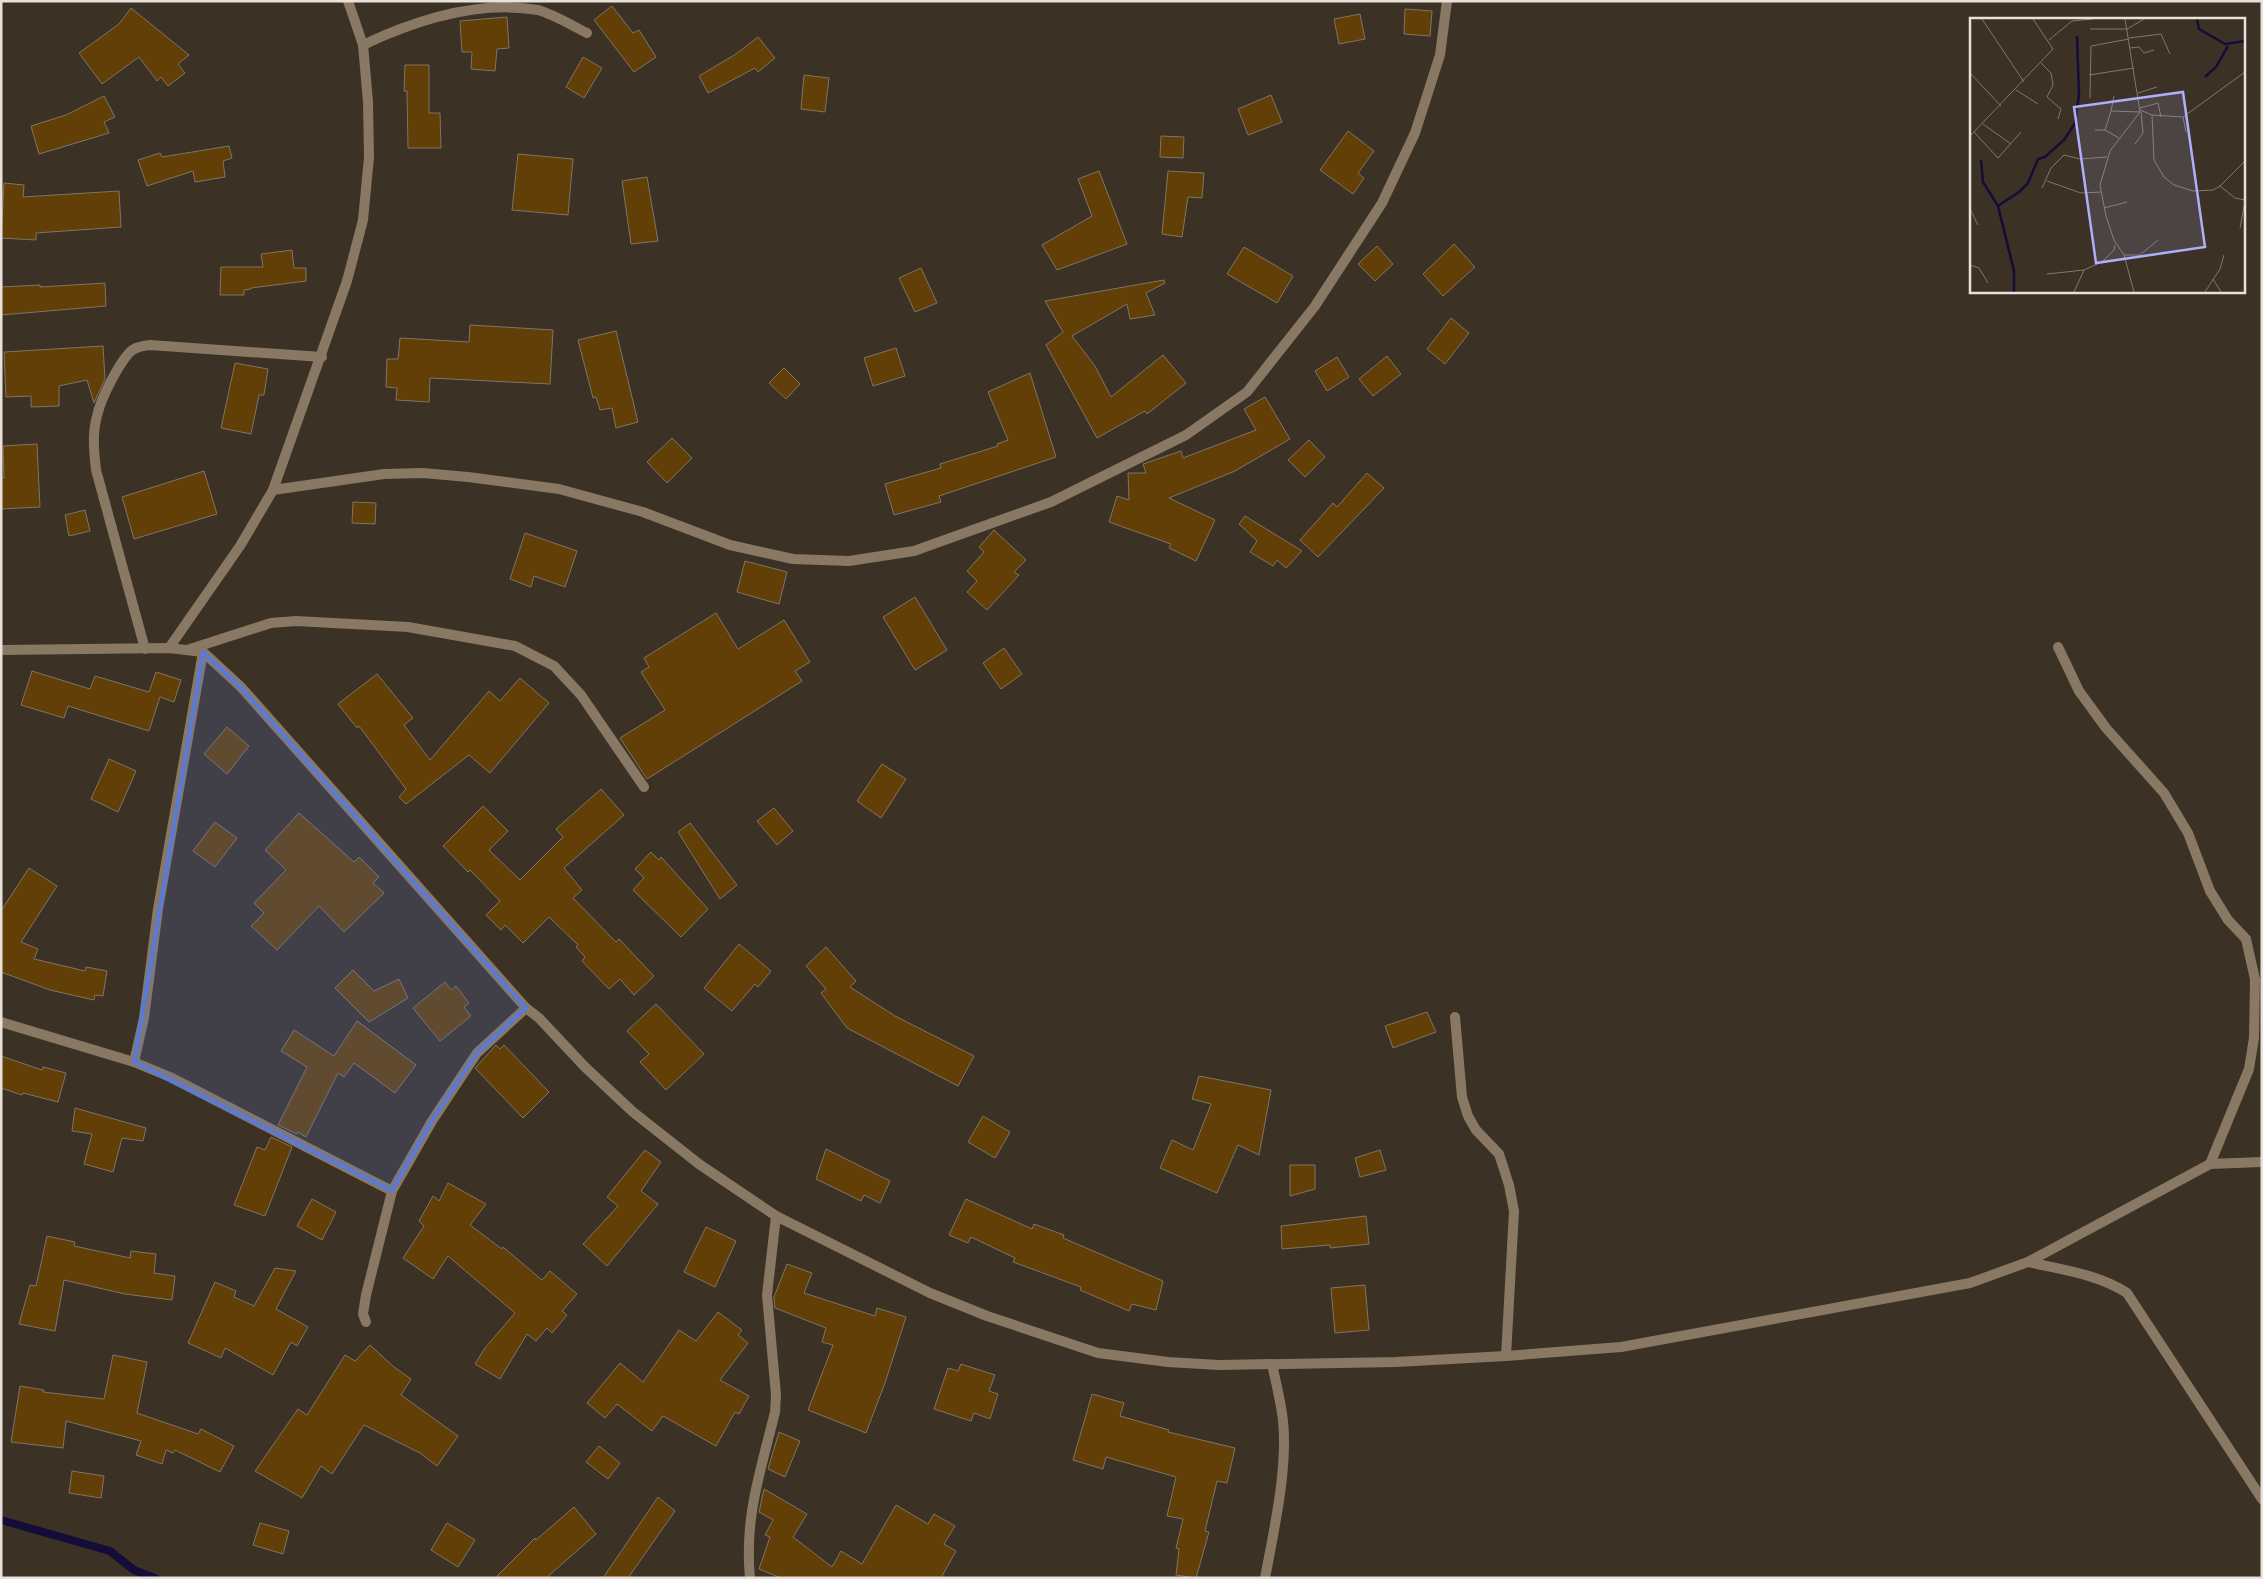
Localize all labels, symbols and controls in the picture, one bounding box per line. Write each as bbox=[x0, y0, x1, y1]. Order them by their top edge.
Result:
inset map bbox=[1970, 18, 2246, 292]

